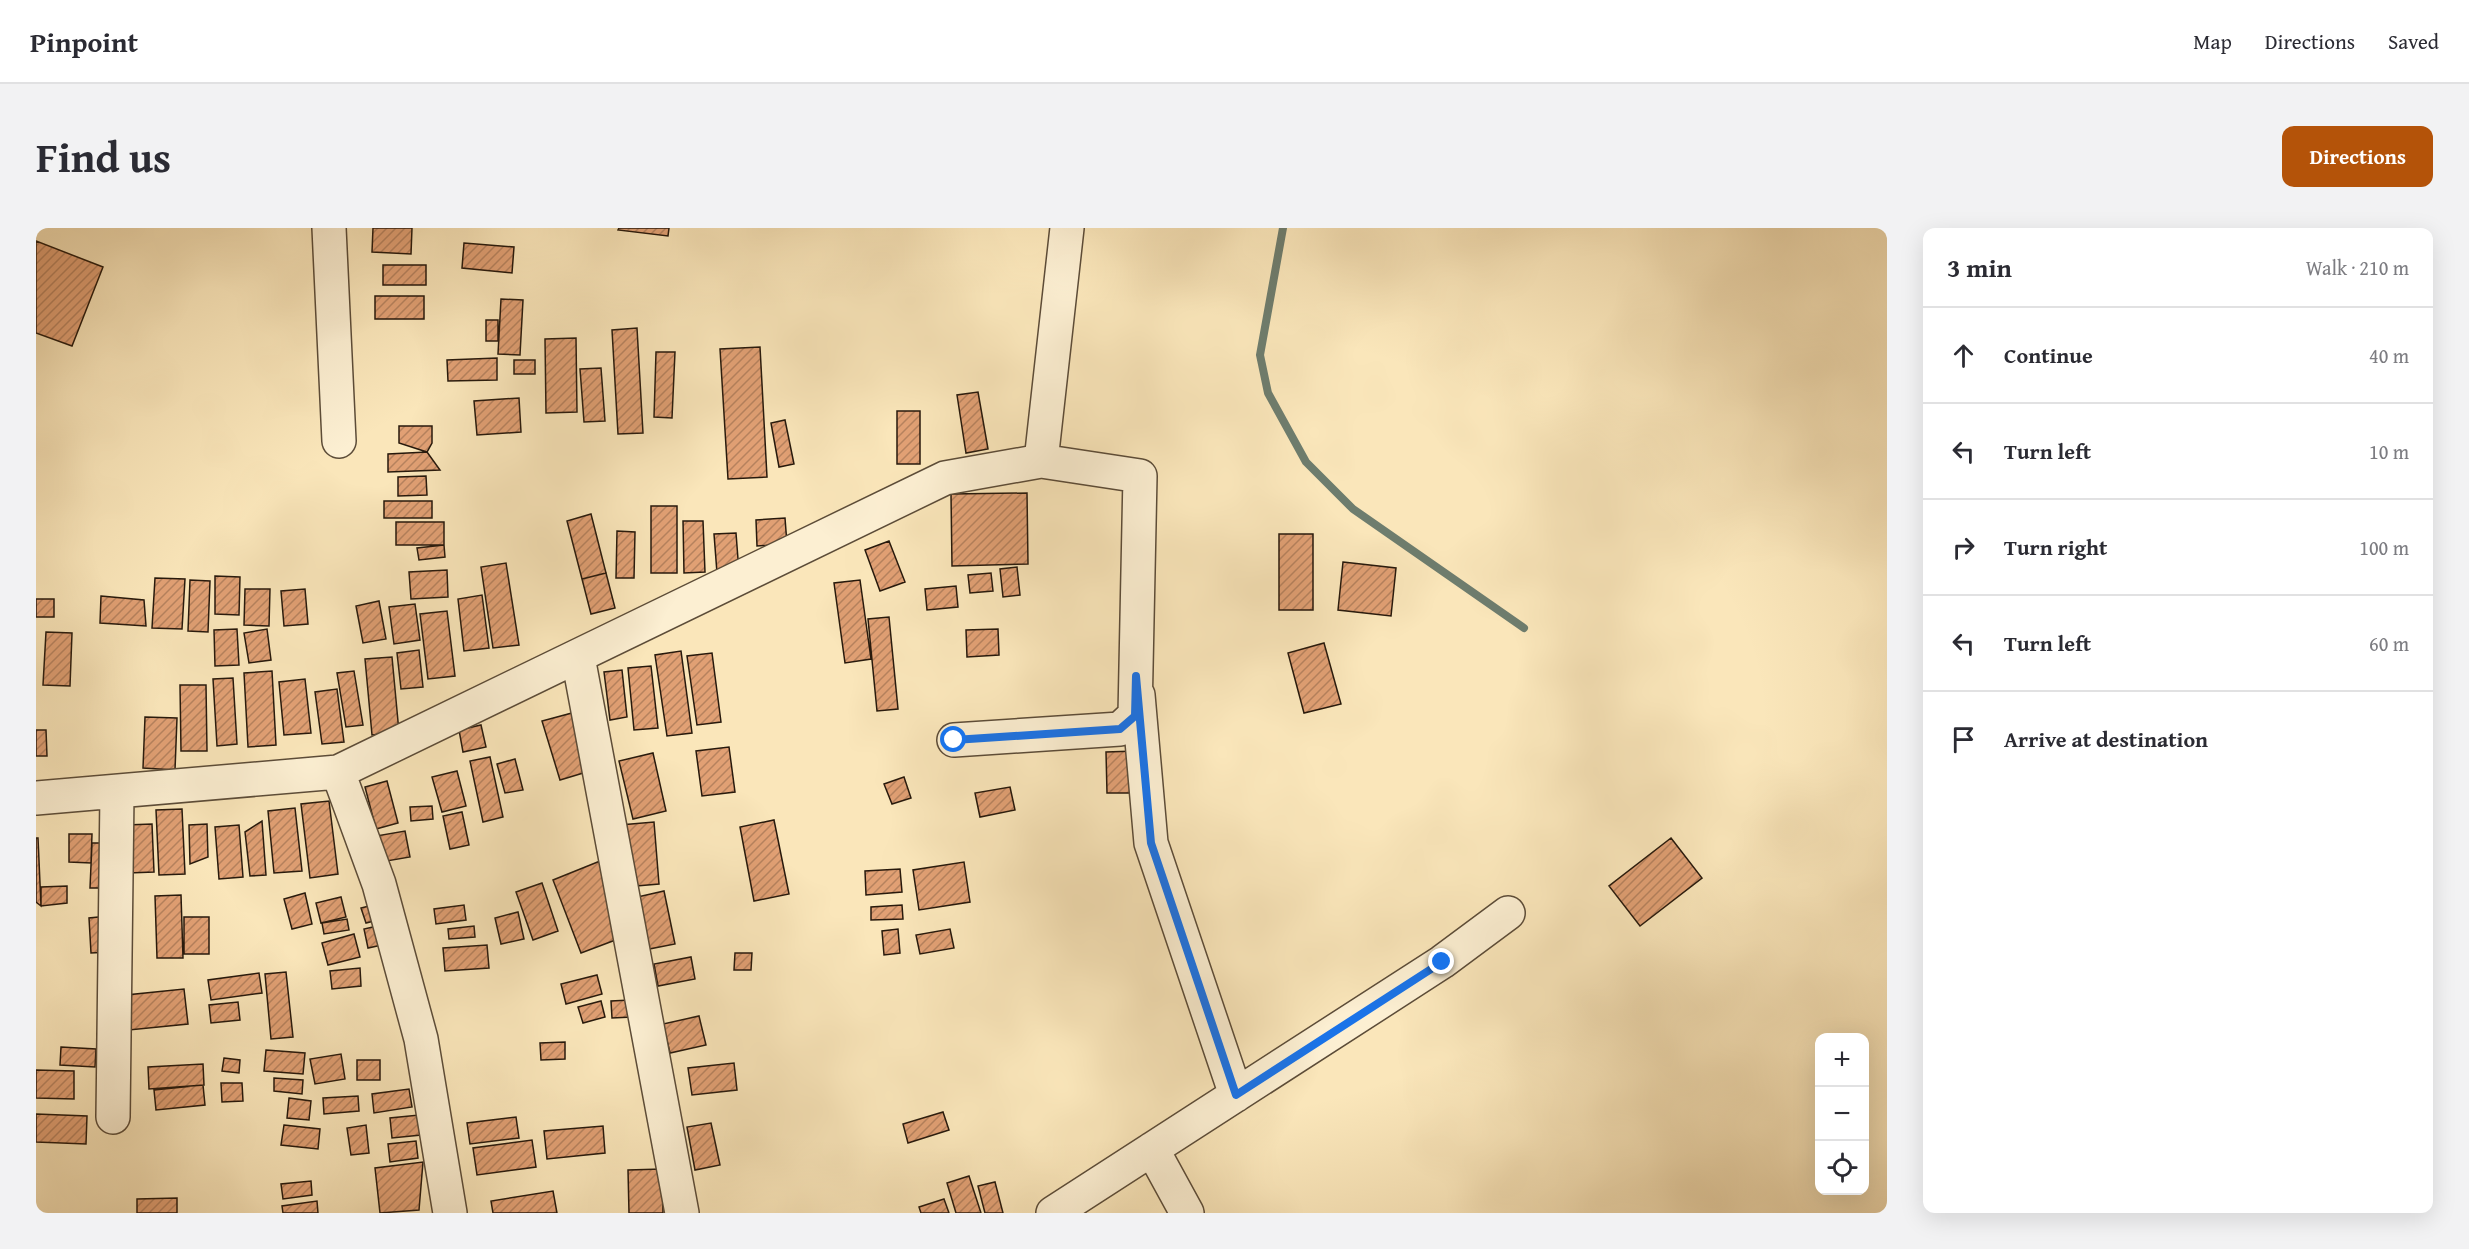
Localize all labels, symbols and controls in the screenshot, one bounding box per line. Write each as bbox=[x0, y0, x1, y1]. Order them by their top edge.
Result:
text: Pinpoint bbox=[30, 21, 138, 62]
text: Map bbox=[2193, 26, 2232, 57]
text: Directions bbox=[2265, 26, 2355, 57]
text: Saved bbox=[2388, 26, 2439, 57]
text: Find us bbox=[36, 126, 171, 187]
button: Directions bbox=[2282, 126, 2433, 187]
text: 3 min bbox=[1947, 248, 2012, 287]
text: Walk · 210 m bbox=[2306, 253, 2409, 282]
icon: ahead bbox=[1947, 339, 1980, 372]
text: Continue bbox=[2004, 339, 2093, 371]
text: 40 m bbox=[2369, 341, 2409, 370]
icon: left bbox=[1947, 435, 1980, 468]
text: Turn left bbox=[2004, 435, 2091, 467]
text: 10 m bbox=[2369, 437, 2409, 466]
icon: right bbox=[1947, 531, 1980, 564]
text: Turn right bbox=[2004, 531, 2107, 563]
text: 100 m bbox=[2359, 533, 2409, 562]
icon: left bbox=[1947, 627, 1980, 660]
text: Turn left bbox=[2004, 627, 2091, 659]
text: 60 m bbox=[2369, 629, 2409, 658]
icon: arrive bbox=[1947, 723, 1980, 756]
text: Arrive at destination bbox=[2004, 723, 2208, 755]
route start bbox=[940, 726, 966, 752]
route end bbox=[1428, 948, 1454, 974]
map controls bbox=[1815, 1033, 1869, 1195]
button: + bbox=[1815, 1033, 1869, 1087]
button: − bbox=[1815, 1087, 1869, 1141]
button: locate bbox=[1815, 1141, 1869, 1195]

